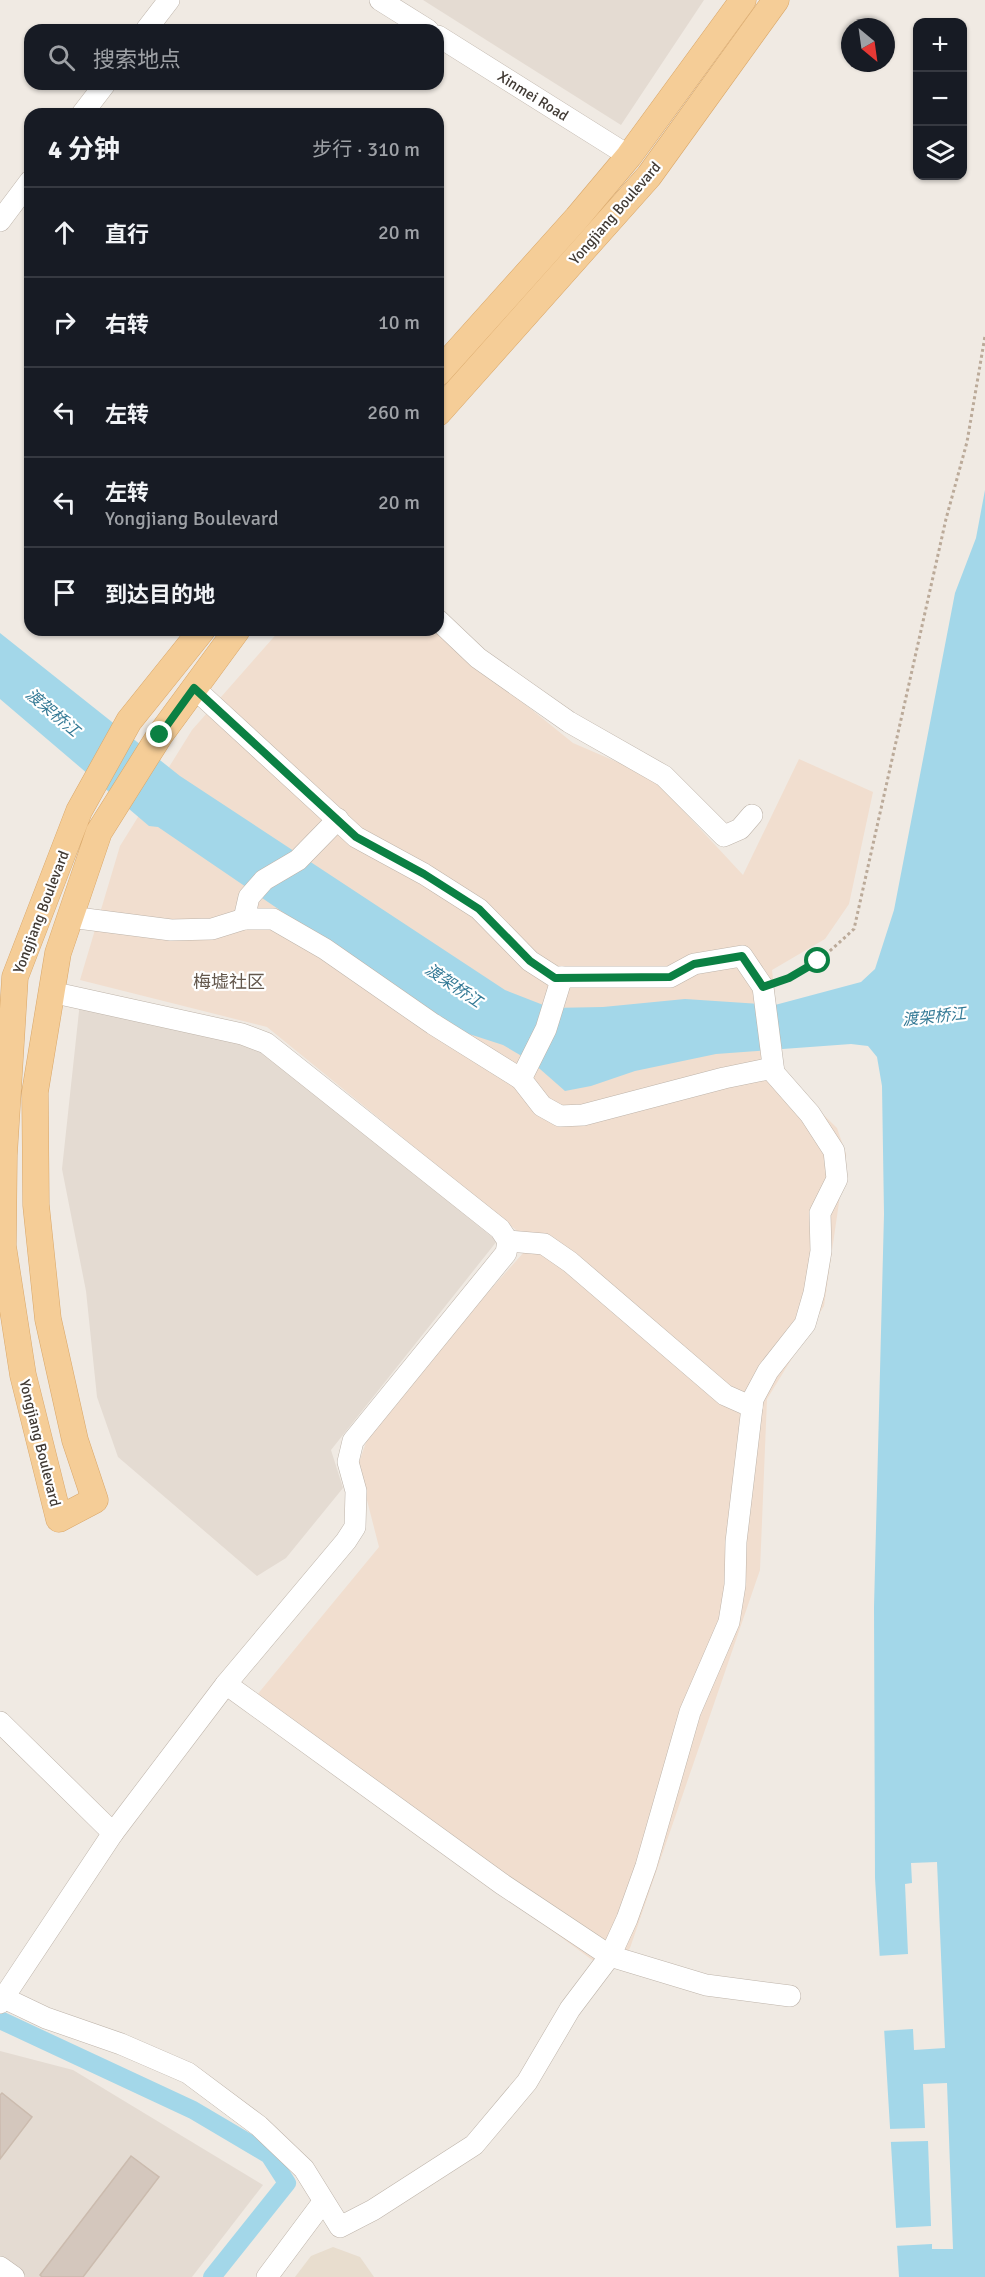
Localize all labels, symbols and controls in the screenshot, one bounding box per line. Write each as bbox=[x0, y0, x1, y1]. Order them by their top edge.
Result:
north arrow bbox=[841, 18, 895, 72]
map controls bbox=[913, 18, 967, 180]
button: + bbox=[913, 18, 967, 72]
search box bbox=[24, 24, 444, 90]
icon: search bbox=[45, 41, 78, 74]
text: 搜索地点 bbox=[93, 46, 181, 73]
street label: Xinmei Road bbox=[494, 67, 572, 125]
button: − bbox=[913, 72, 967, 126]
button: layers bbox=[913, 126, 967, 180]
text: 4 分钟 bbox=[48, 134, 120, 166]
text: 步行 · 310 m bbox=[312, 137, 420, 162]
street label: Yongjiang Boulevard bbox=[566, 158, 665, 268]
icon: ahead bbox=[48, 216, 81, 249]
text: 20 m bbox=[378, 220, 420, 245]
text: 直行 bbox=[105, 221, 149, 248]
icon: right bbox=[48, 306, 81, 339]
text: 10 m bbox=[378, 310, 420, 335]
text: 右转 bbox=[105, 311, 149, 338]
icon: left bbox=[48, 396, 81, 429]
text: 260 m bbox=[367, 400, 420, 425]
text: 左转 bbox=[105, 401, 149, 428]
text: 左转 bbox=[105, 479, 149, 506]
icon: left bbox=[48, 486, 81, 519]
text: 20 m bbox=[378, 490, 420, 515]
text: Yongjiang Boulevard bbox=[105, 506, 279, 531]
icon: arrive bbox=[48, 576, 81, 609]
text: 到达目的地 bbox=[105, 581, 215, 608]
water label: 渡架桥江 bbox=[21, 685, 85, 742]
route end bbox=[146, 721, 172, 747]
street label: Yongjiang Boulevard bbox=[9, 848, 73, 976]
route start bbox=[804, 947, 830, 973]
water label: 渡架桥江 bbox=[421, 960, 487, 1013]
district label: 梅墟社区 bbox=[193, 971, 265, 993]
water label: 渡架桥江 bbox=[901, 1003, 969, 1030]
street label: Yongjiang Boulevard bbox=[16, 1378, 64, 1508]

